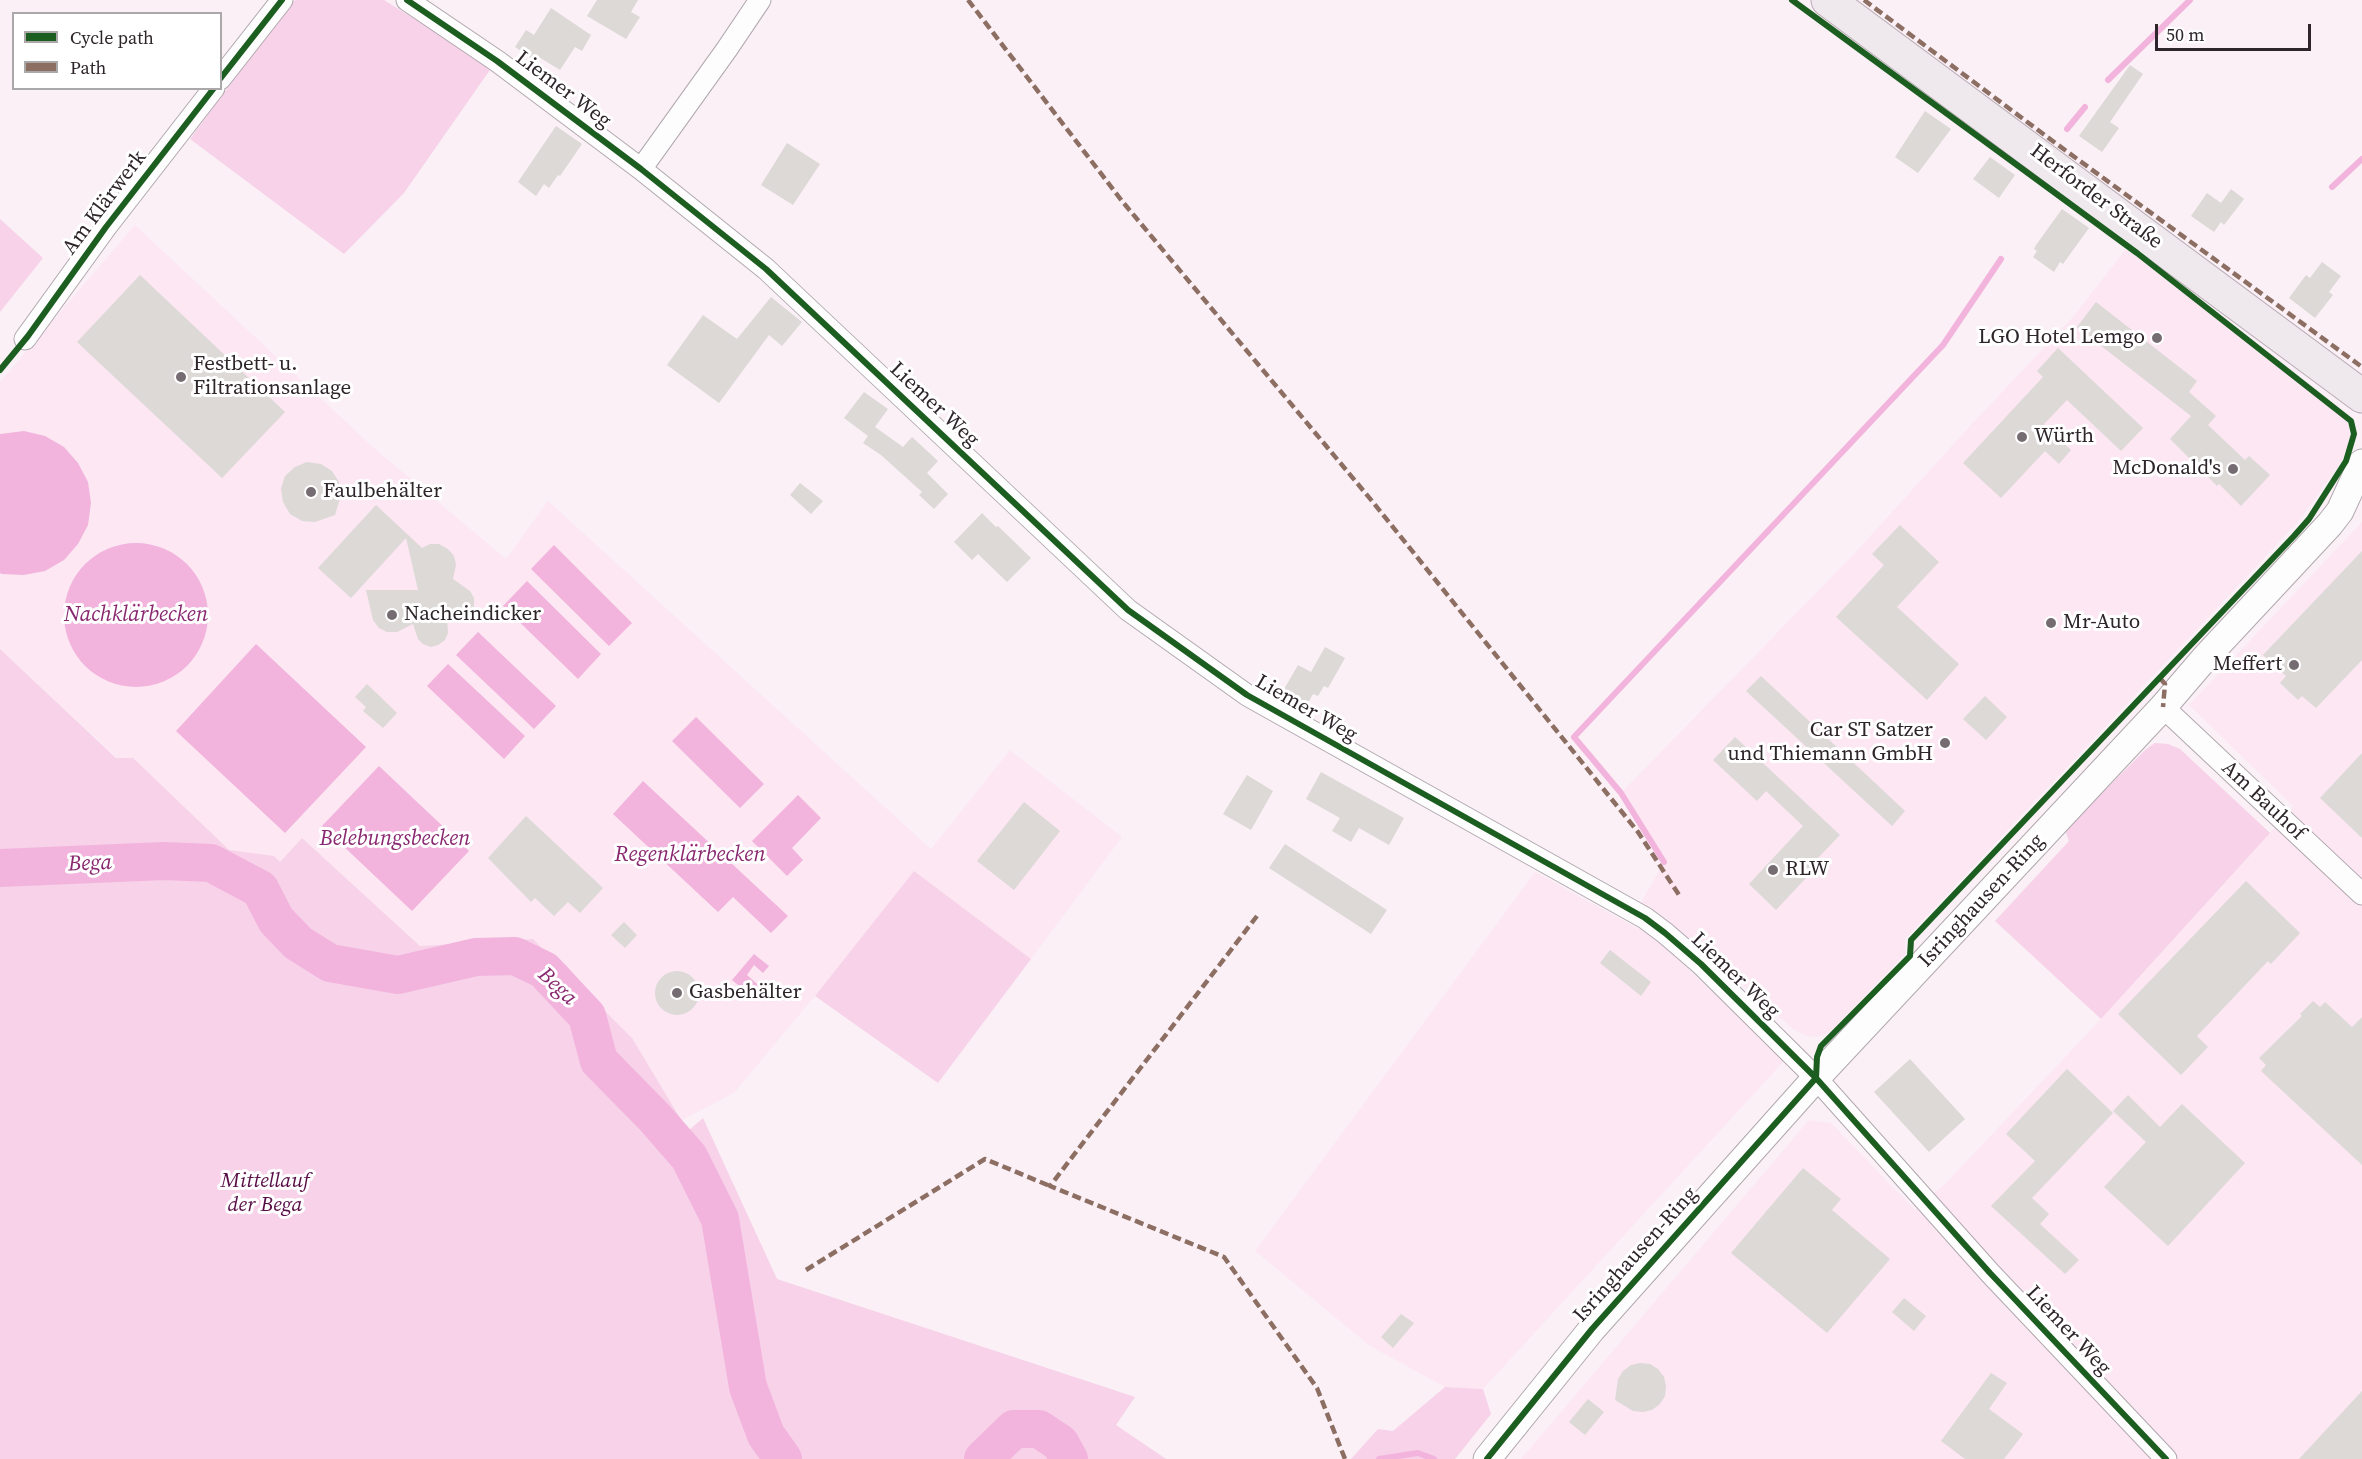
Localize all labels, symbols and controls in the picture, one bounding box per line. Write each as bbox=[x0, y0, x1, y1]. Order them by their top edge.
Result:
legend bbox=[12, 12, 222, 90]
scale bar bbox=[2158, 12, 2314, 50]
text: 50 m bbox=[2166, 22, 2204, 47]
text: Cycle path bbox=[70, 25, 154, 50]
street label: Liemer Weg bbox=[510, 46, 616, 134]
text: Path bbox=[70, 55, 106, 80]
street label: Herforder Straße bbox=[2025, 139, 2167, 255]
street label: Am Klärwerk bbox=[58, 146, 152, 260]
place label: LGO Hotel Lemgo bbox=[1978, 325, 2145, 351]
marker: LGO Hotel Lemgo bbox=[2150, 331, 2164, 345]
place label: Festbett- u. Filtrationsanlage bbox=[193, 352, 351, 402]
street label: Liemer Weg bbox=[884, 357, 984, 453]
marker: Festbett- u. Filtrationsanlage bbox=[174, 370, 188, 384]
place label: Würth bbox=[2034, 424, 2094, 450]
marker: Würth bbox=[2015, 430, 2029, 444]
place label: McDonald's bbox=[2113, 456, 2221, 482]
marker: McDonald's bbox=[2226, 462, 2240, 476]
place label: Faulbehälter bbox=[323, 479, 442, 505]
marker: Faulbehälter bbox=[304, 485, 318, 499]
water label: Nachklärbecken bbox=[64, 602, 208, 628]
place label: Nacheindicker bbox=[404, 602, 541, 628]
marker: Nacheindicker bbox=[385, 608, 399, 622]
place label: Mr-Auto bbox=[2063, 610, 2140, 636]
marker: Mr-Auto bbox=[2044, 616, 2058, 630]
place label: Meffert bbox=[2213, 652, 2282, 678]
marker: Meffert bbox=[2287, 658, 2301, 672]
street label: Liemer Weg bbox=[1251, 670, 1361, 748]
place label: Car ST Satzer und Thiemann GmbH bbox=[1728, 718, 1933, 768]
marker: Car ST Satzer und Thiemann GmbH bbox=[1938, 736, 1952, 750]
street label: Am Bauhof bbox=[2216, 756, 2310, 846]
water label: Belebungsbecken bbox=[320, 826, 470, 852]
street label: Isringhausen-Ring bbox=[1914, 829, 2050, 973]
water label: Regenklärbecken bbox=[614, 842, 766, 868]
water label: Bega bbox=[68, 850, 112, 878]
place label: RLW bbox=[1785, 857, 1829, 883]
marker: RLW bbox=[1766, 863, 1780, 877]
street label: Liemer Weg bbox=[1686, 928, 1784, 1024]
water label: Bega bbox=[532, 962, 582, 1012]
place label: Gasbehälter bbox=[689, 980, 802, 1006]
marker: Gasbehälter bbox=[670, 986, 684, 1000]
park label: Mittellauf der Bega bbox=[221, 1169, 309, 1219]
street label: Isringhausen-Ring bbox=[1569, 1182, 1703, 1328]
street label: Liemer Weg bbox=[2020, 1281, 2116, 1381]

